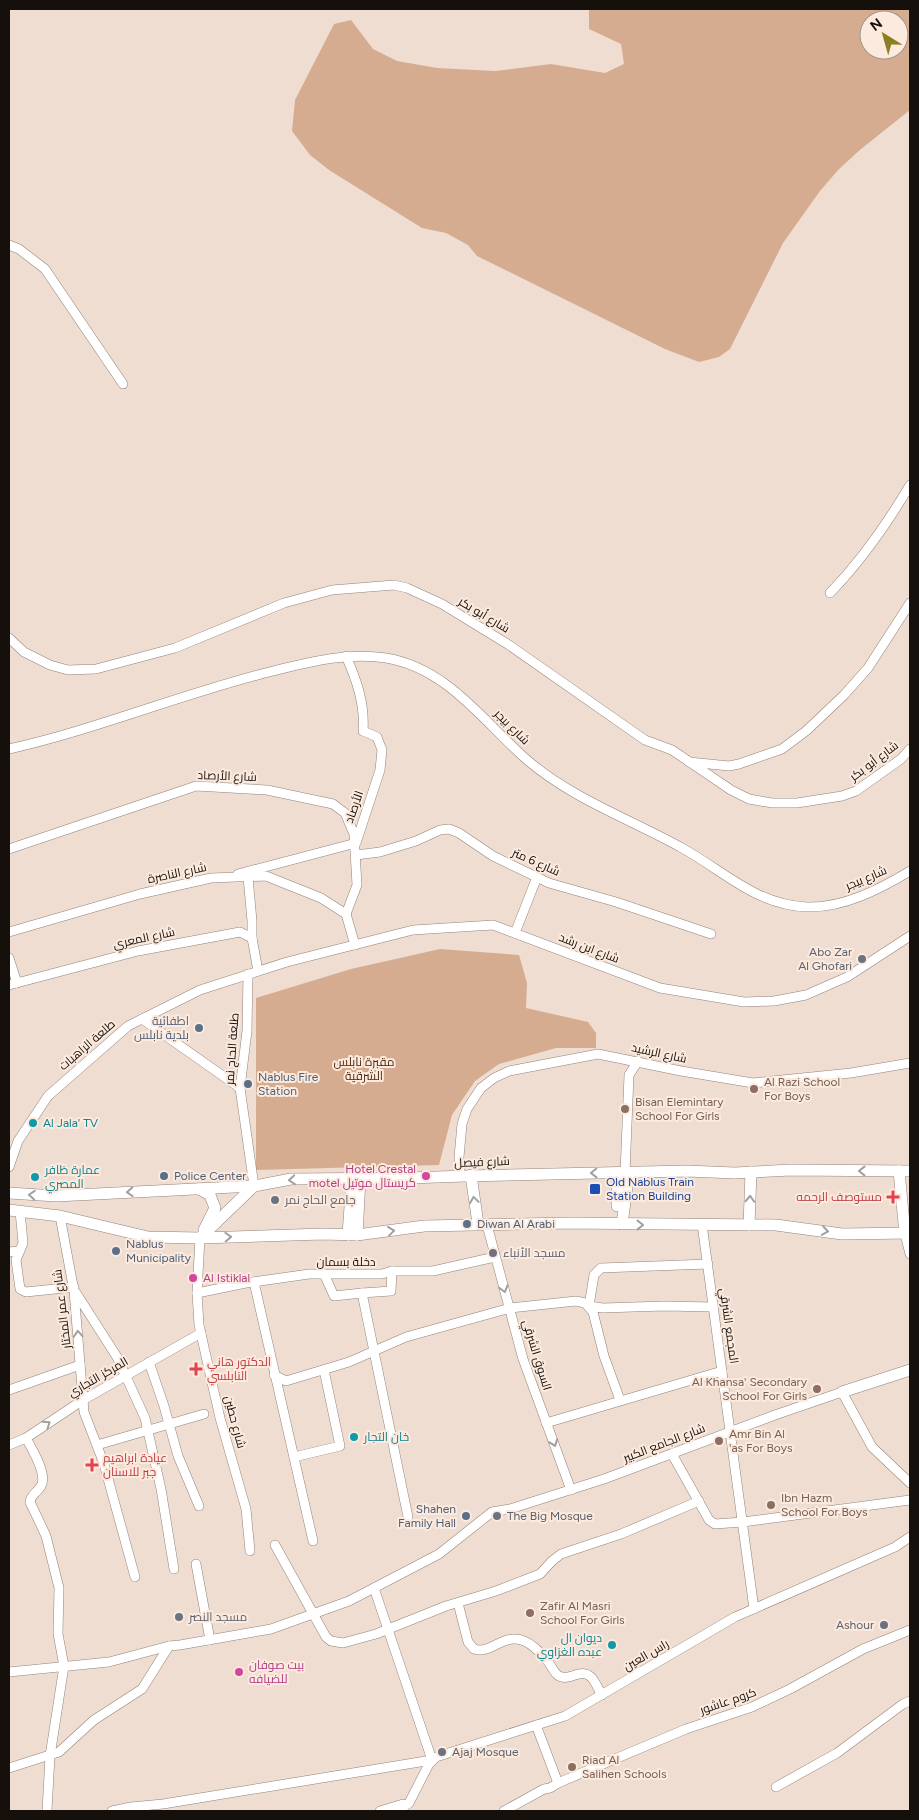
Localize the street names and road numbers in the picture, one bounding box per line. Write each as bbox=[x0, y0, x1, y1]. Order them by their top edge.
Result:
street label: شارع أبو بكر bbox=[454, 593, 513, 637]
street label: شارع بيجر bbox=[490, 706, 532, 748]
street label: شارع أبو بكر bbox=[846, 737, 902, 785]
street label: شارع الأرصاد bbox=[197, 768, 257, 785]
street label: الأرصاد bbox=[342, 789, 366, 825]
street label: شارع 6 متر bbox=[509, 845, 562, 880]
street label: شارع الناصرة bbox=[146, 860, 208, 887]
street label: شارع بيجر bbox=[842, 863, 889, 894]
street label: شارع المعري bbox=[112, 925, 177, 954]
street label: شارع ابن رشد bbox=[556, 930, 621, 967]
street label: طلعة الحاج نمر bbox=[222, 1012, 243, 1087]
street label: طلعة الراهبات bbox=[56, 1017, 118, 1073]
street label: شارع الرشيد bbox=[630, 1040, 688, 1067]
street label: شارع فيصل bbox=[454, 1154, 510, 1171]
street label: دخلة بسمان bbox=[316, 1255, 376, 1269]
street label: شارع عمر المختار bbox=[50, 1268, 75, 1351]
street label: المجمع الشرقي bbox=[714, 1287, 741, 1365]
street label: السوق الشرقي bbox=[517, 1318, 554, 1393]
street label: المركز التجاري bbox=[65, 1354, 132, 1402]
street label: شارع حطين bbox=[220, 1394, 249, 1450]
street label: شارع الجامع الكبير bbox=[620, 1421, 707, 1466]
street label: راس العين bbox=[621, 1636, 671, 1674]
street label: كروم عاشور bbox=[697, 1685, 758, 1718]

